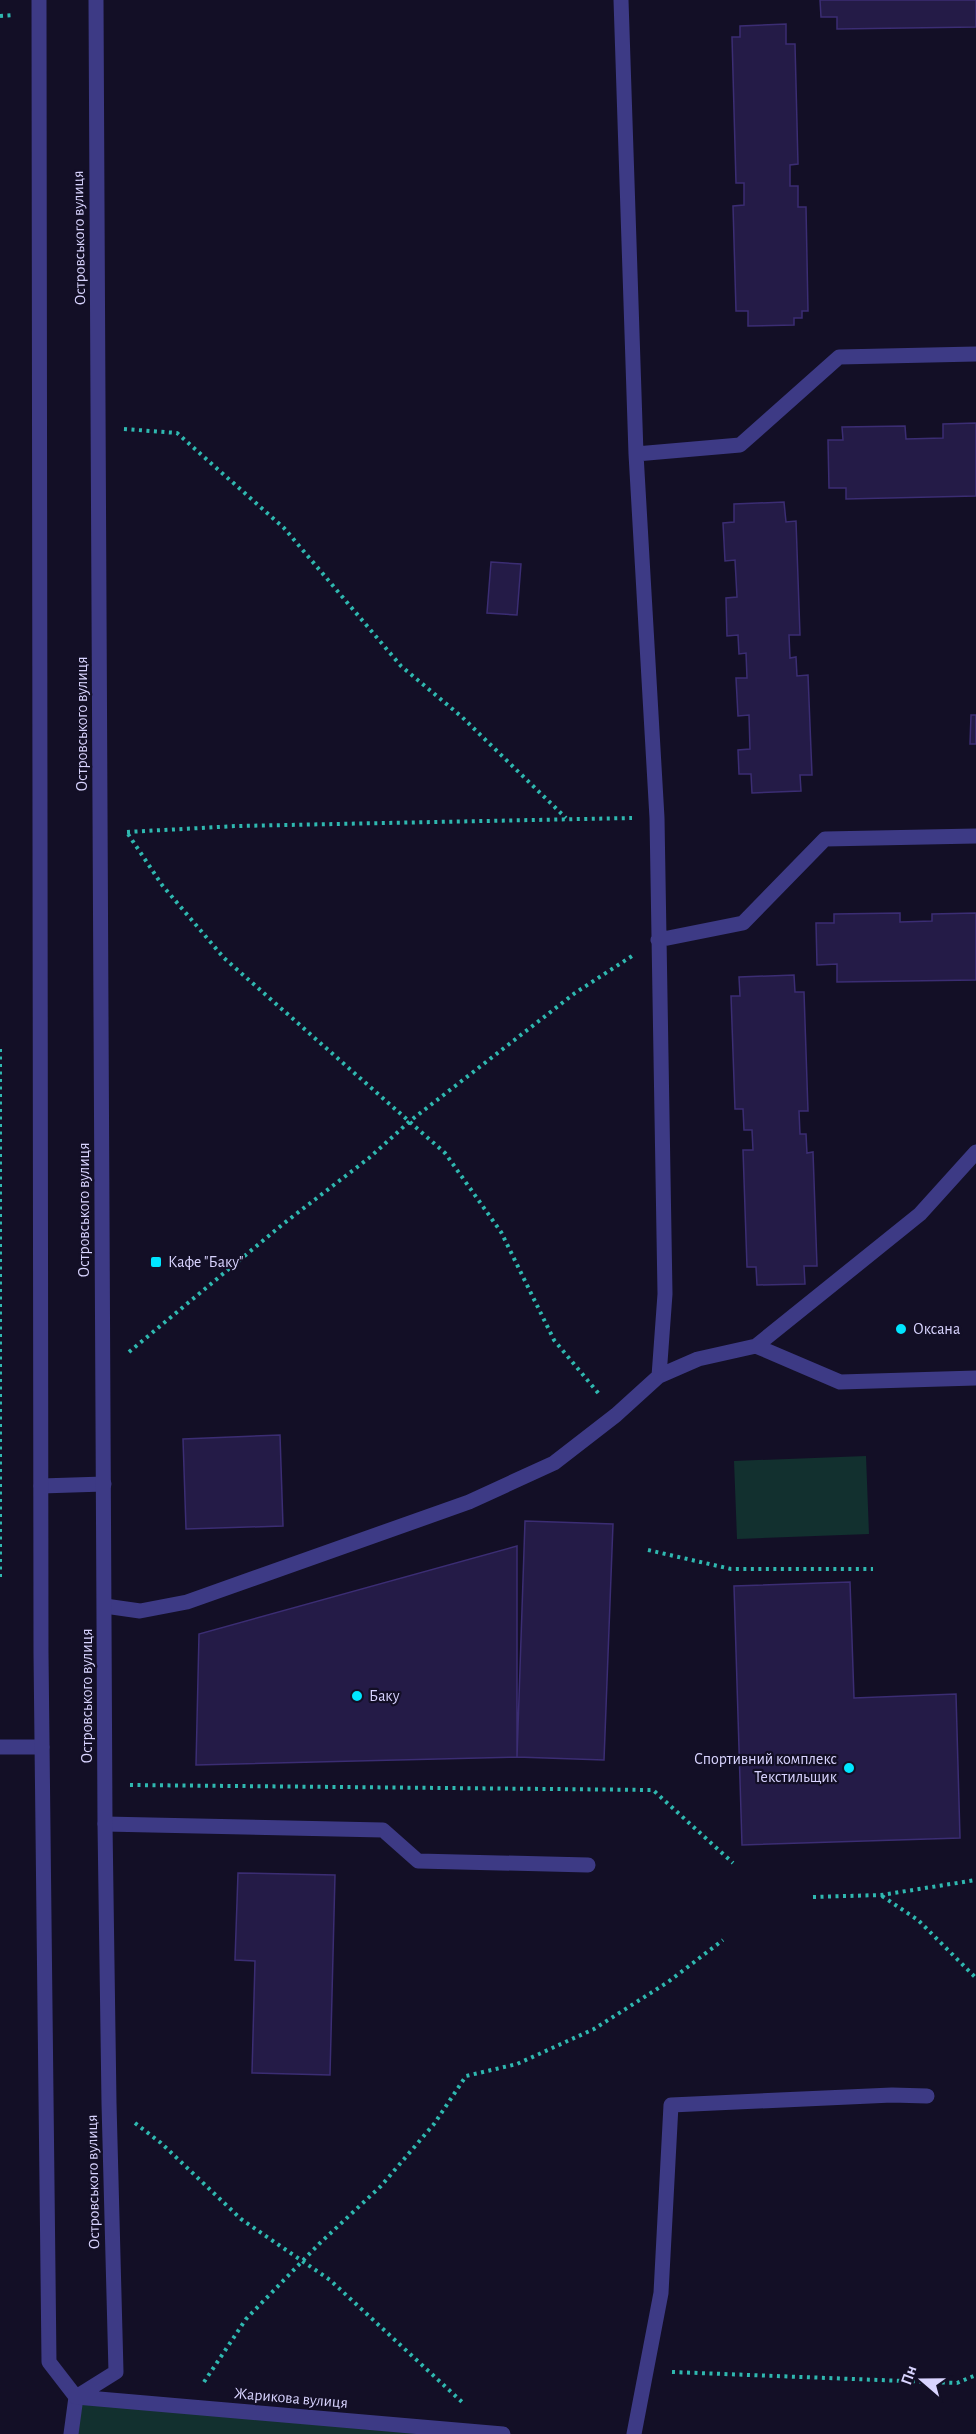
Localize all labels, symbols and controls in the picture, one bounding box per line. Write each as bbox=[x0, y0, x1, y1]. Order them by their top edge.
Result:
street label: Островського вулиця bbox=[70, 170, 89, 306]
street label: Островського вулиця bbox=[74, 657, 91, 791]
street label: Островського вулиця bbox=[76, 1143, 93, 1277]
place label: Кафе "Баку" bbox=[168, 1254, 244, 1271]
marker: Кафе "Баку" bbox=[149, 1255, 163, 1269]
place label: Оксана bbox=[913, 1321, 960, 1337]
marker: Оксана bbox=[894, 1322, 908, 1336]
street label: Островського вулиця bbox=[79, 1629, 96, 1763]
place label: Баку bbox=[369, 1688, 400, 1705]
marker: Баку bbox=[350, 1689, 364, 1703]
place label: Спортивний комплекс Текстильщик bbox=[694, 1751, 838, 1785]
marker: Спортивний комплекс Текстильщик bbox=[842, 1761, 856, 1775]
street label: Островського вулиця bbox=[84, 2114, 103, 2250]
north arrow bbox=[892, 2350, 952, 2410]
text: Пн bbox=[898, 2363, 920, 2387]
street label: Жарикова вулиця bbox=[233, 2385, 349, 2412]

